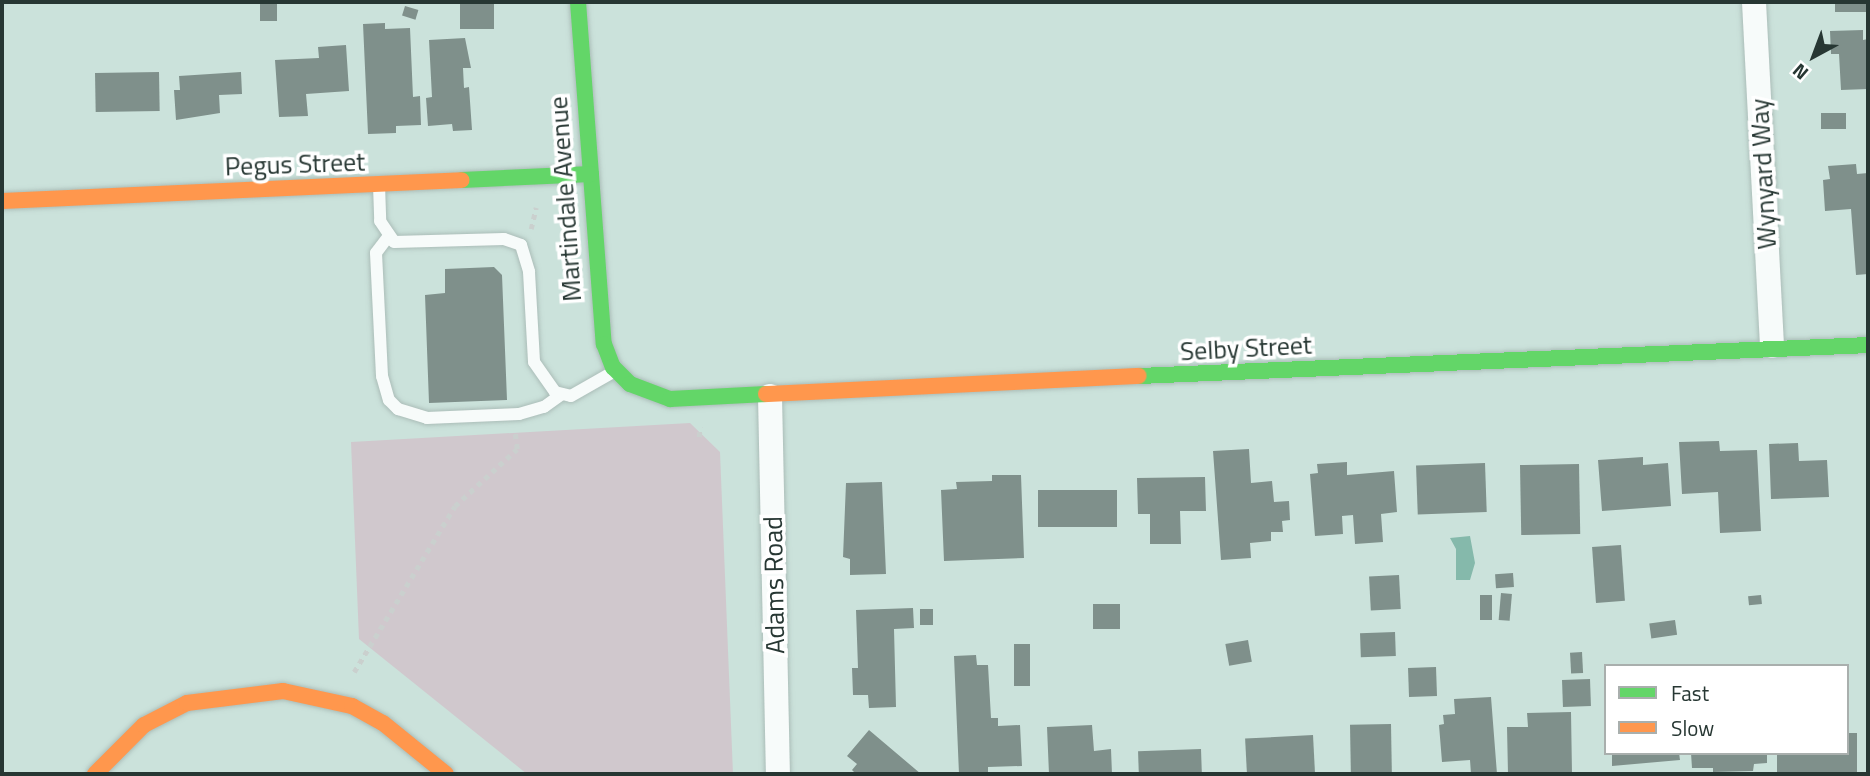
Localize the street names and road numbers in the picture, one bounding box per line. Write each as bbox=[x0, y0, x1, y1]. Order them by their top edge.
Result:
street label: Martindale Avenue bbox=[542, 95, 588, 303]
street label: Wynyard Way bbox=[1743, 98, 1783, 250]
street label: Pegus Street bbox=[224, 146, 366, 182]
street label: Selby Street bbox=[1179, 329, 1313, 367]
street label: Adams Road bbox=[757, 516, 791, 654]

